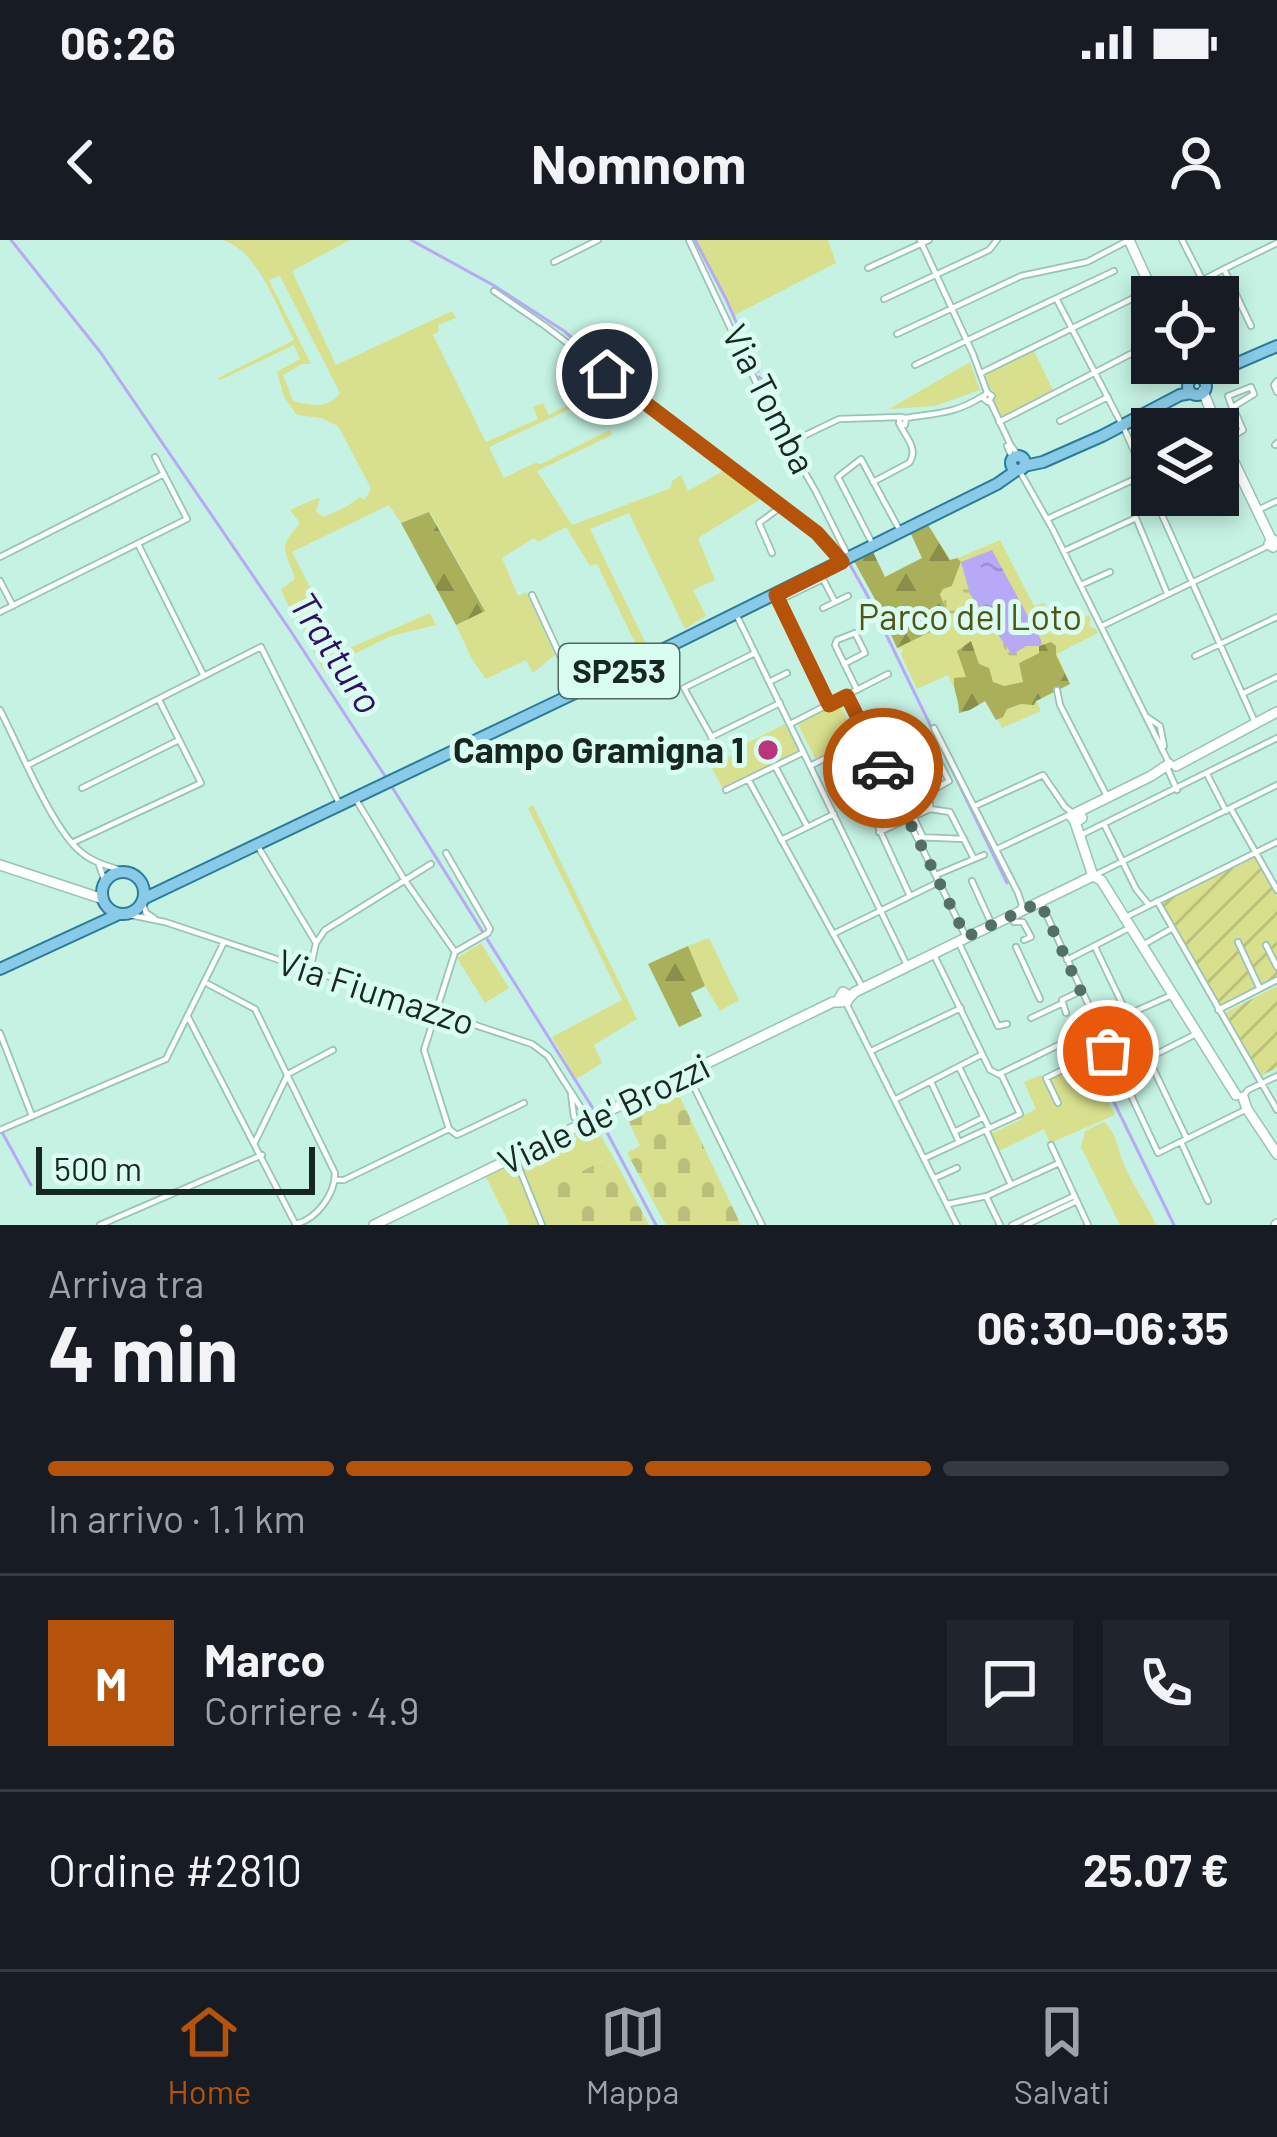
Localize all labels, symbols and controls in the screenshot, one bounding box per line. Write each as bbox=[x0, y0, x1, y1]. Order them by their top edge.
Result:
text: 06:26 bbox=[60, 15, 176, 69]
icon: back bbox=[48, 129, 114, 195]
icon: person bbox=[1163, 129, 1229, 195]
text: Nomnom bbox=[531, 130, 746, 195]
map controls bbox=[1131, 276, 1239, 516]
button: locate bbox=[1131, 276, 1239, 384]
street label: Via Tomba bbox=[715, 317, 826, 480]
pin bbox=[556, 323, 658, 425]
icon: home bbox=[574, 341, 640, 407]
button: layers bbox=[1131, 408, 1239, 516]
water label: Tratturo bbox=[281, 583, 394, 722]
park label: Parco del Loto bbox=[858, 594, 1082, 637]
road number: SP253 bbox=[559, 644, 679, 698]
courier bbox=[823, 708, 943, 828]
place label: Campo Gramigna 1 bbox=[453, 727, 744, 770]
icon: car bbox=[850, 735, 916, 801]
marker: Campo Gramigna 1 bbox=[755, 737, 781, 763]
street label: Via Fiumazzo bbox=[272, 938, 480, 1043]
pin bbox=[1057, 1000, 1159, 1102]
icon: bag bbox=[1075, 1018, 1141, 1084]
street label: Viale de' Brozzi bbox=[491, 1043, 716, 1182]
scale bar bbox=[36, 1141, 315, 1194]
text: 500 m bbox=[54, 1148, 142, 1188]
text: Arriva tra bbox=[48, 1259, 204, 1306]
text: 06:30–06:35 bbox=[977, 1300, 1229, 1354]
text: 4 min bbox=[48, 1304, 238, 1398]
text: In arrivo · 1.1 km bbox=[48, 1494, 306, 1541]
button: chat bbox=[947, 1620, 1073, 1746]
button: phone bbox=[1103, 1620, 1229, 1746]
text: Marco bbox=[204, 1632, 326, 1686]
text: M bbox=[95, 1656, 127, 1710]
text: Corriere · 4.9 bbox=[204, 1686, 419, 1733]
text: Ordine #2810 bbox=[48, 1842, 302, 1896]
text: 25.07 € bbox=[1083, 1842, 1229, 1896]
tab: Home bbox=[167, 1999, 251, 2111]
tab: Mappa bbox=[586, 1999, 679, 2111]
tab: Salvati bbox=[1014, 1999, 1110, 2111]

